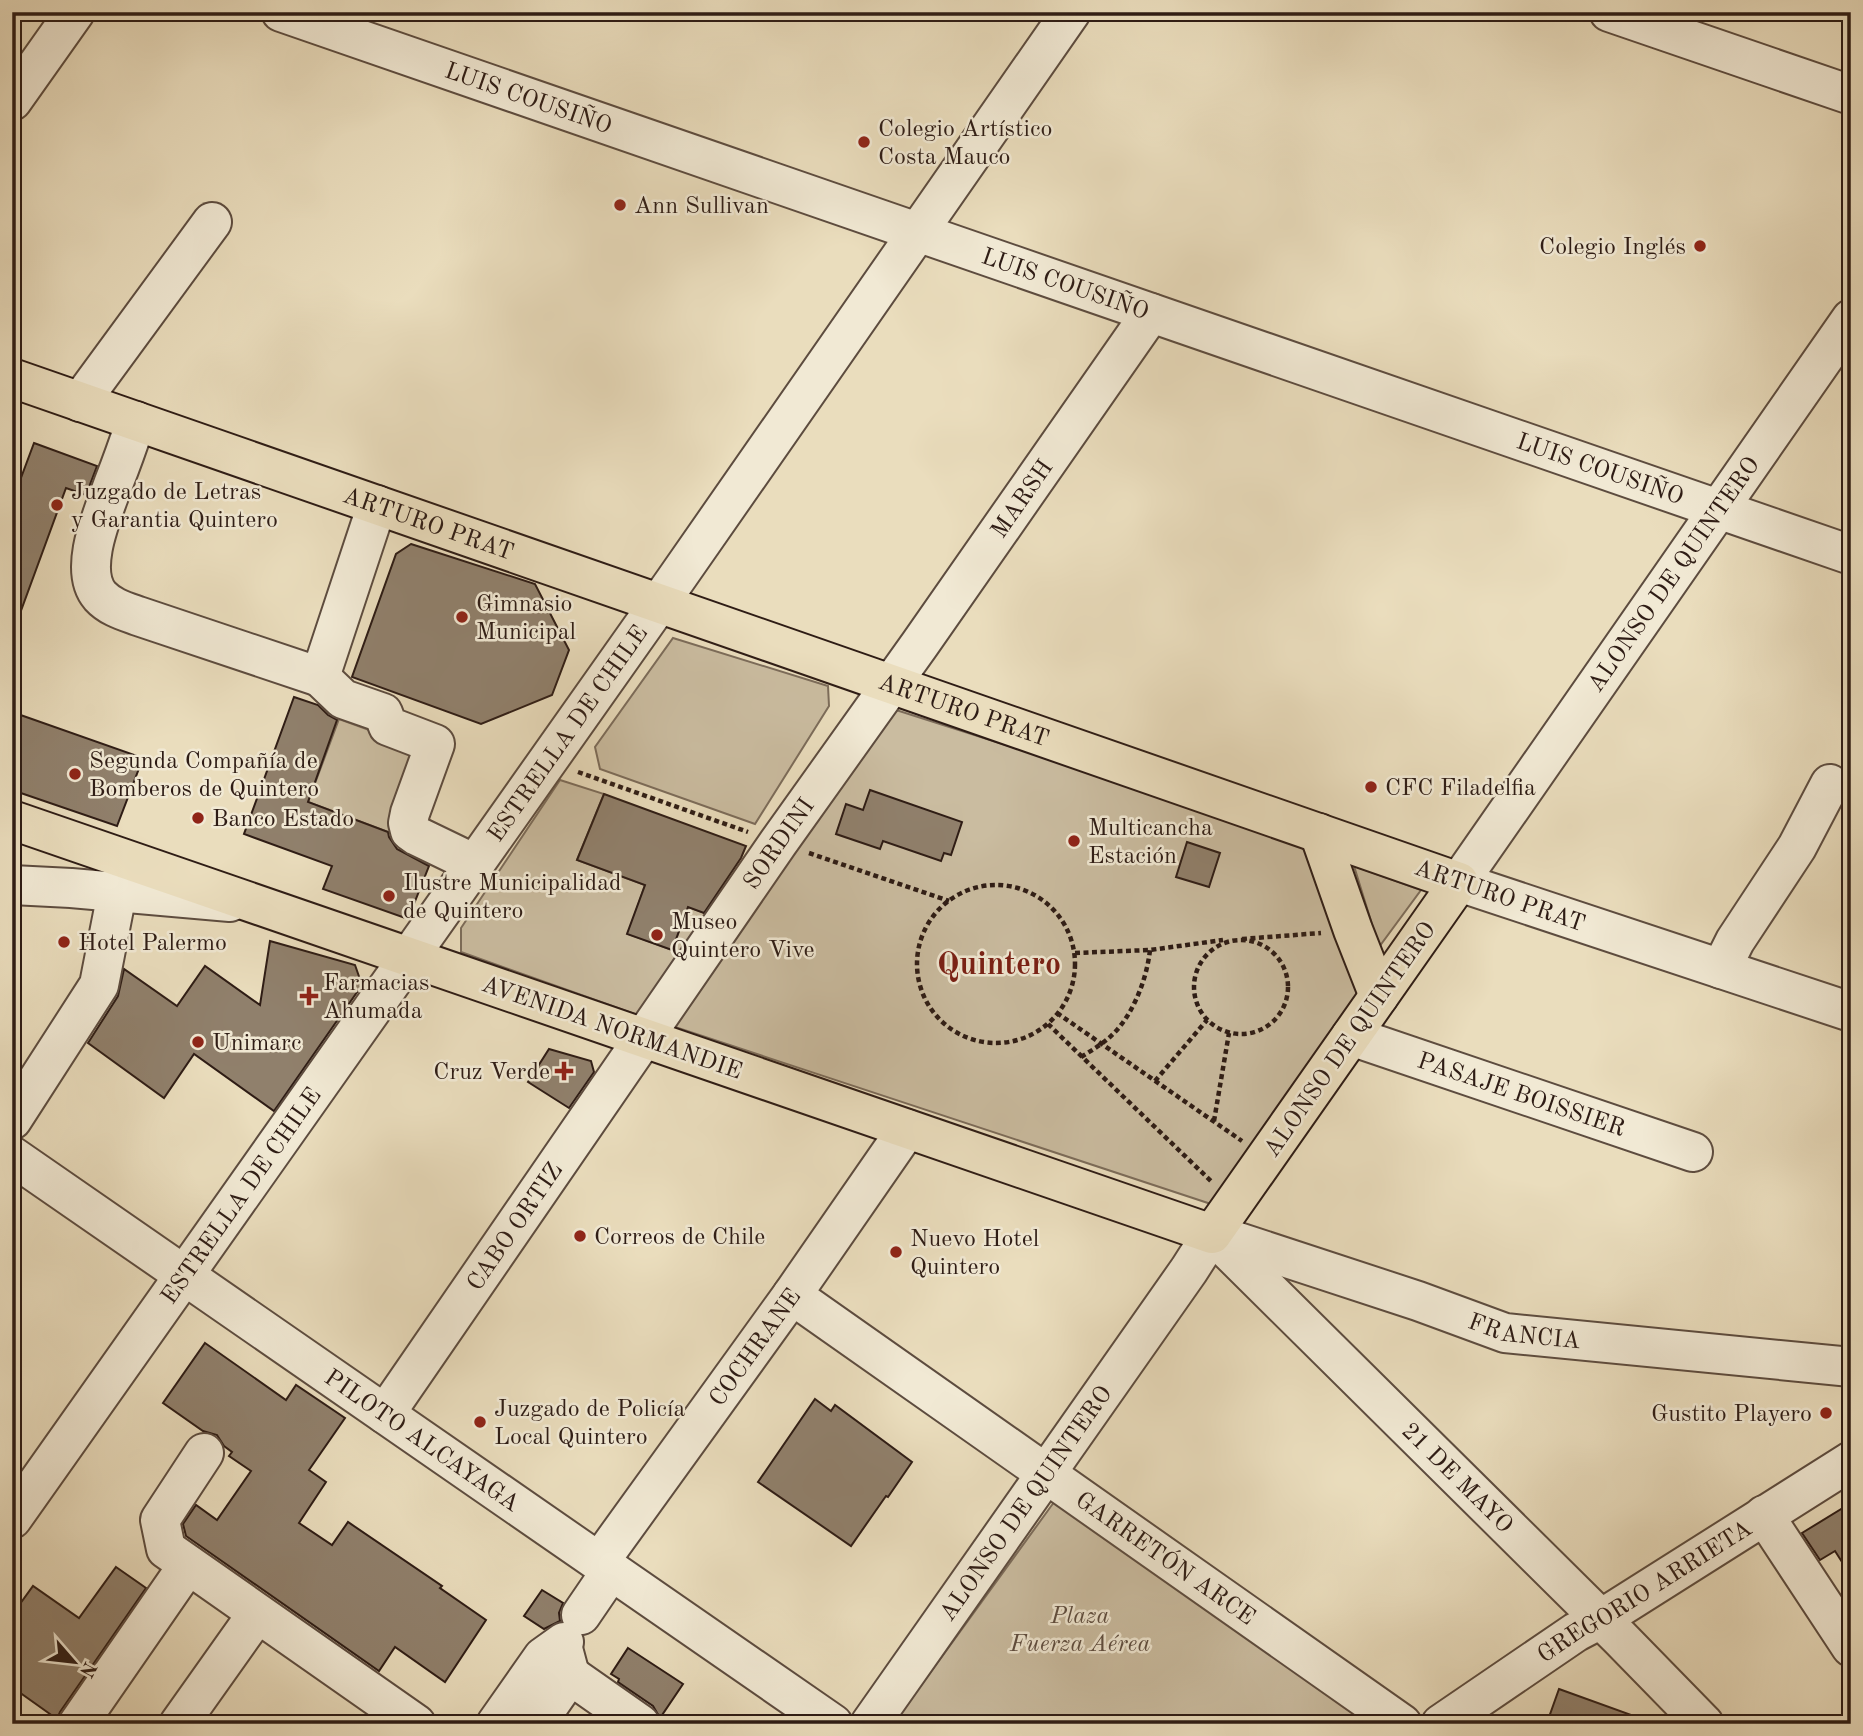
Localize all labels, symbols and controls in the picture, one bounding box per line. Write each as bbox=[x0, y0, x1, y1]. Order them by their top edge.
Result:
street label: LUIS COUSIÑO bbox=[441, 60, 615, 139]
place label: Colegio Artístico Costa Mauco bbox=[878, 118, 1052, 170]
marker: Colegio Artístico Costa Mauco bbox=[856, 134, 872, 150]
place label: Ann Sullivan bbox=[634, 195, 769, 219]
marker: Ann Sullivan bbox=[612, 197, 628, 213]
place label: Colegio Inglés bbox=[1539, 236, 1686, 260]
marker: Colegio Inglés bbox=[1692, 238, 1708, 254]
street label: LUIS COUSIÑO bbox=[978, 245, 1151, 325]
street label: LUIS COUSIÑO bbox=[1513, 430, 1686, 510]
street label: ALONSO DE QUINTERO bbox=[1584, 453, 1765, 697]
street label: MARSH bbox=[988, 456, 1059, 543]
place label: Juzgado de Letras y Garantia Quintero bbox=[71, 481, 278, 533]
street label: ARTURO PRAT bbox=[339, 484, 516, 566]
marker: Juzgado de Letras y Garantia Quintero bbox=[49, 497, 65, 513]
place label: Gimnasio Municipal bbox=[476, 593, 576, 645]
marker: Gimnasio Municipal bbox=[454, 609, 470, 625]
street label: ESTRELLA DE CHILE bbox=[484, 622, 653, 847]
street label: ARTURO PRAT bbox=[875, 671, 1052, 752]
place label: Segunda Compañía de Bomberos de Quintero bbox=[89, 750, 319, 802]
marker: Segunda Compañía de Bomberos de Quintero bbox=[67, 766, 83, 782]
place label: CFC Filadelfia bbox=[1385, 777, 1536, 801]
marker: CFC Filadelfia bbox=[1363, 779, 1379, 795]
street label: SORDINI bbox=[740, 795, 820, 894]
place label: Banco Estado bbox=[212, 808, 354, 832]
marker: Banco Estado bbox=[190, 810, 206, 826]
place label: Multicancha Estación bbox=[1088, 817, 1213, 869]
marker: Multicancha Estación bbox=[1066, 833, 1082, 849]
street label: ARTURO PRAT bbox=[1411, 856, 1588, 937]
place label: Ilustre Municipalidad de Quintero bbox=[403, 872, 622, 924]
marker: Ilustre Municipalidad de Quintero bbox=[381, 888, 397, 904]
place label: Museo Quintero Vive bbox=[671, 911, 815, 963]
street label: ALONSO DE QUINTERO bbox=[1260, 918, 1441, 1162]
marker: Museo Quintero Vive bbox=[649, 927, 665, 943]
place label: Hotel Palermo bbox=[78, 932, 227, 956]
marker: Hotel Palermo bbox=[56, 934, 72, 950]
district label: Quintero bbox=[937, 950, 1061, 982]
place label: Farmacias Ahumada bbox=[323, 972, 430, 1024]
street label: AVENIDA NORMANDIE bbox=[478, 973, 745, 1085]
marker: Farmacias Ahumada bbox=[301, 988, 317, 1004]
place label: Unimarc bbox=[212, 1032, 301, 1056]
marker: Unimarc bbox=[190, 1034, 206, 1050]
street label: PASAJE BOISSIER bbox=[1414, 1049, 1628, 1142]
place label: Cruz Verde bbox=[433, 1061, 550, 1085]
marker: Cruz Verde bbox=[556, 1063, 572, 1079]
street label: ESTRELLA DE CHILE bbox=[158, 1084, 327, 1309]
street label: CABO ORTIZ bbox=[464, 1159, 568, 1296]
place label: Correos de Chile bbox=[594, 1226, 765, 1250]
marker: Correos de Chile bbox=[572, 1228, 588, 1244]
place label: Nuevo Hotel Quintero bbox=[910, 1228, 1039, 1280]
marker: Nuevo Hotel Quintero bbox=[888, 1244, 904, 1260]
street label: COCHRANE bbox=[706, 1285, 806, 1411]
street label: FRANCIA bbox=[1464, 1310, 1582, 1354]
street label: PILOTO ALCAYAGA bbox=[319, 1366, 523, 1517]
street label: ALONSO DE QUINTERO bbox=[936, 1382, 1118, 1626]
place label: Juzgado de Policía Local Quintero bbox=[494, 1398, 685, 1450]
place label: Gustito Playero bbox=[1651, 1403, 1812, 1427]
marker: Gustito Playero bbox=[1818, 1405, 1834, 1421]
marker: Juzgado de Policía Local Quintero bbox=[472, 1414, 488, 1430]
street label: 21 DE MAYO bbox=[1396, 1419, 1517, 1539]
street label: GARRETÓN ARCE bbox=[1071, 1488, 1259, 1631]
street label: GREGORIO ARRIETA bbox=[1534, 1517, 1757, 1668]
park label: Plaza Fuerza Aérea bbox=[1009, 1605, 1150, 1657]
north arrow bbox=[38, 1628, 108, 1698]
text: N bbox=[75, 1658, 99, 1680]

